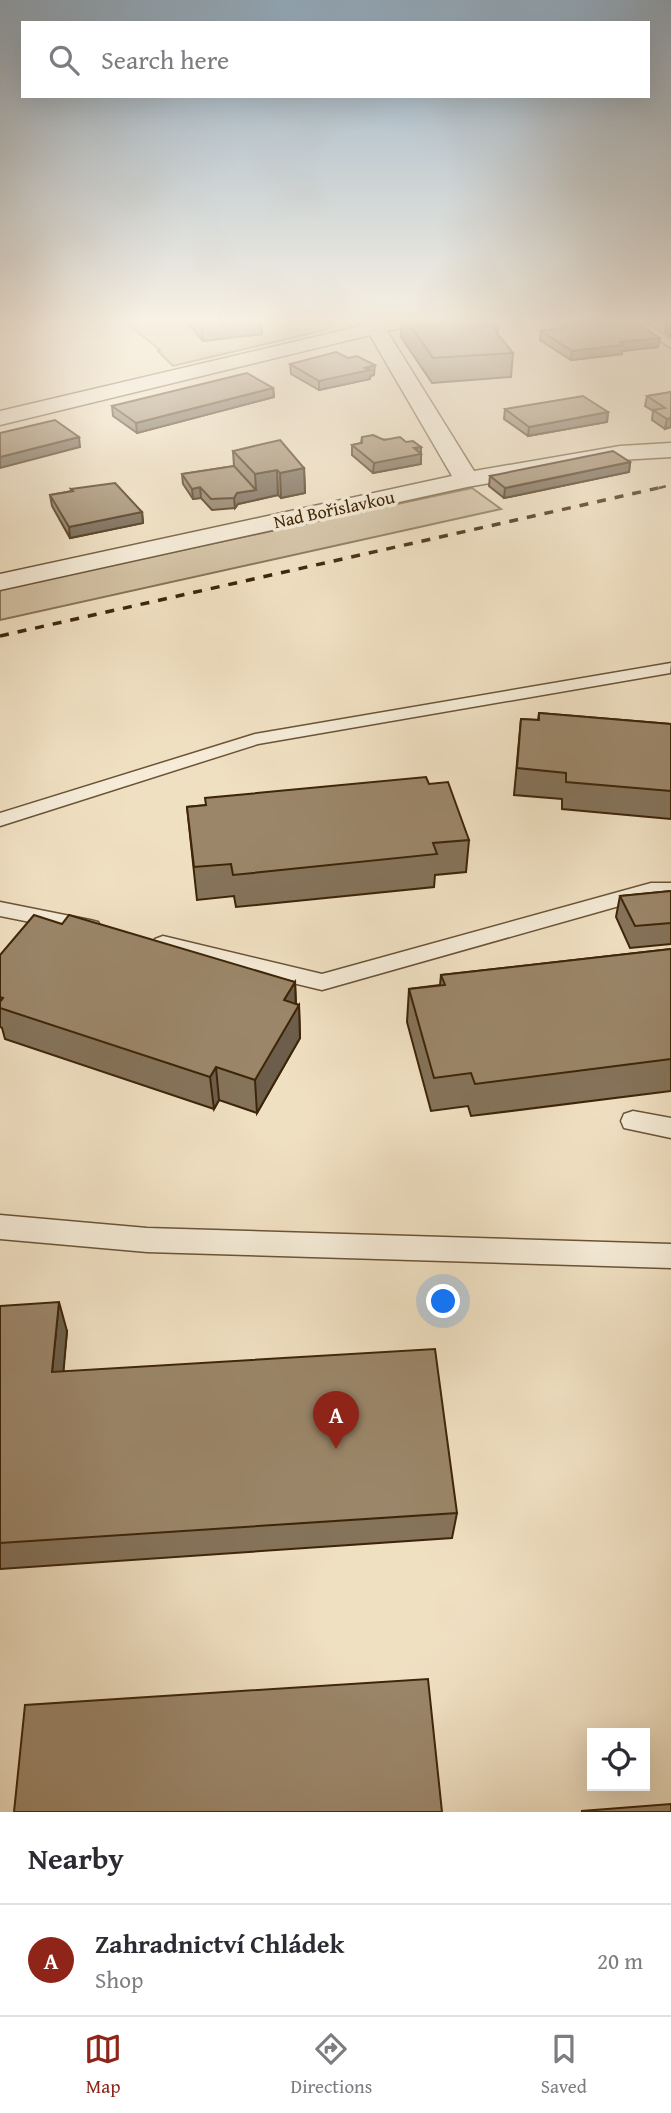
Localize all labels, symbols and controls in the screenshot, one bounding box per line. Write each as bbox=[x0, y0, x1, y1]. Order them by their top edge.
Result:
search box bbox=[21, 21, 650, 98]
text: Search here bbox=[101, 40, 229, 79]
icon: search bbox=[45, 41, 83, 79]
street label: Nad Bořislavkou bbox=[271, 483, 397, 535]
your location bbox=[426, 1284, 460, 1318]
pin: A bbox=[313, 1391, 359, 1449]
map controls bbox=[587, 1728, 650, 1791]
button: locate bbox=[587, 1728, 650, 1791]
text: Nearby bbox=[28, 1836, 124, 1880]
text: Zahradnictví Chládek bbox=[95, 1924, 344, 1963]
text: A bbox=[44, 1944, 58, 1977]
text: 20 m bbox=[597, 1944, 643, 1977]
text: Shop bbox=[95, 1963, 143, 1996]
tab: Map bbox=[84, 2030, 122, 2100]
tab: Directions bbox=[291, 2030, 372, 2100]
tab: Saved bbox=[541, 2030, 587, 2100]

